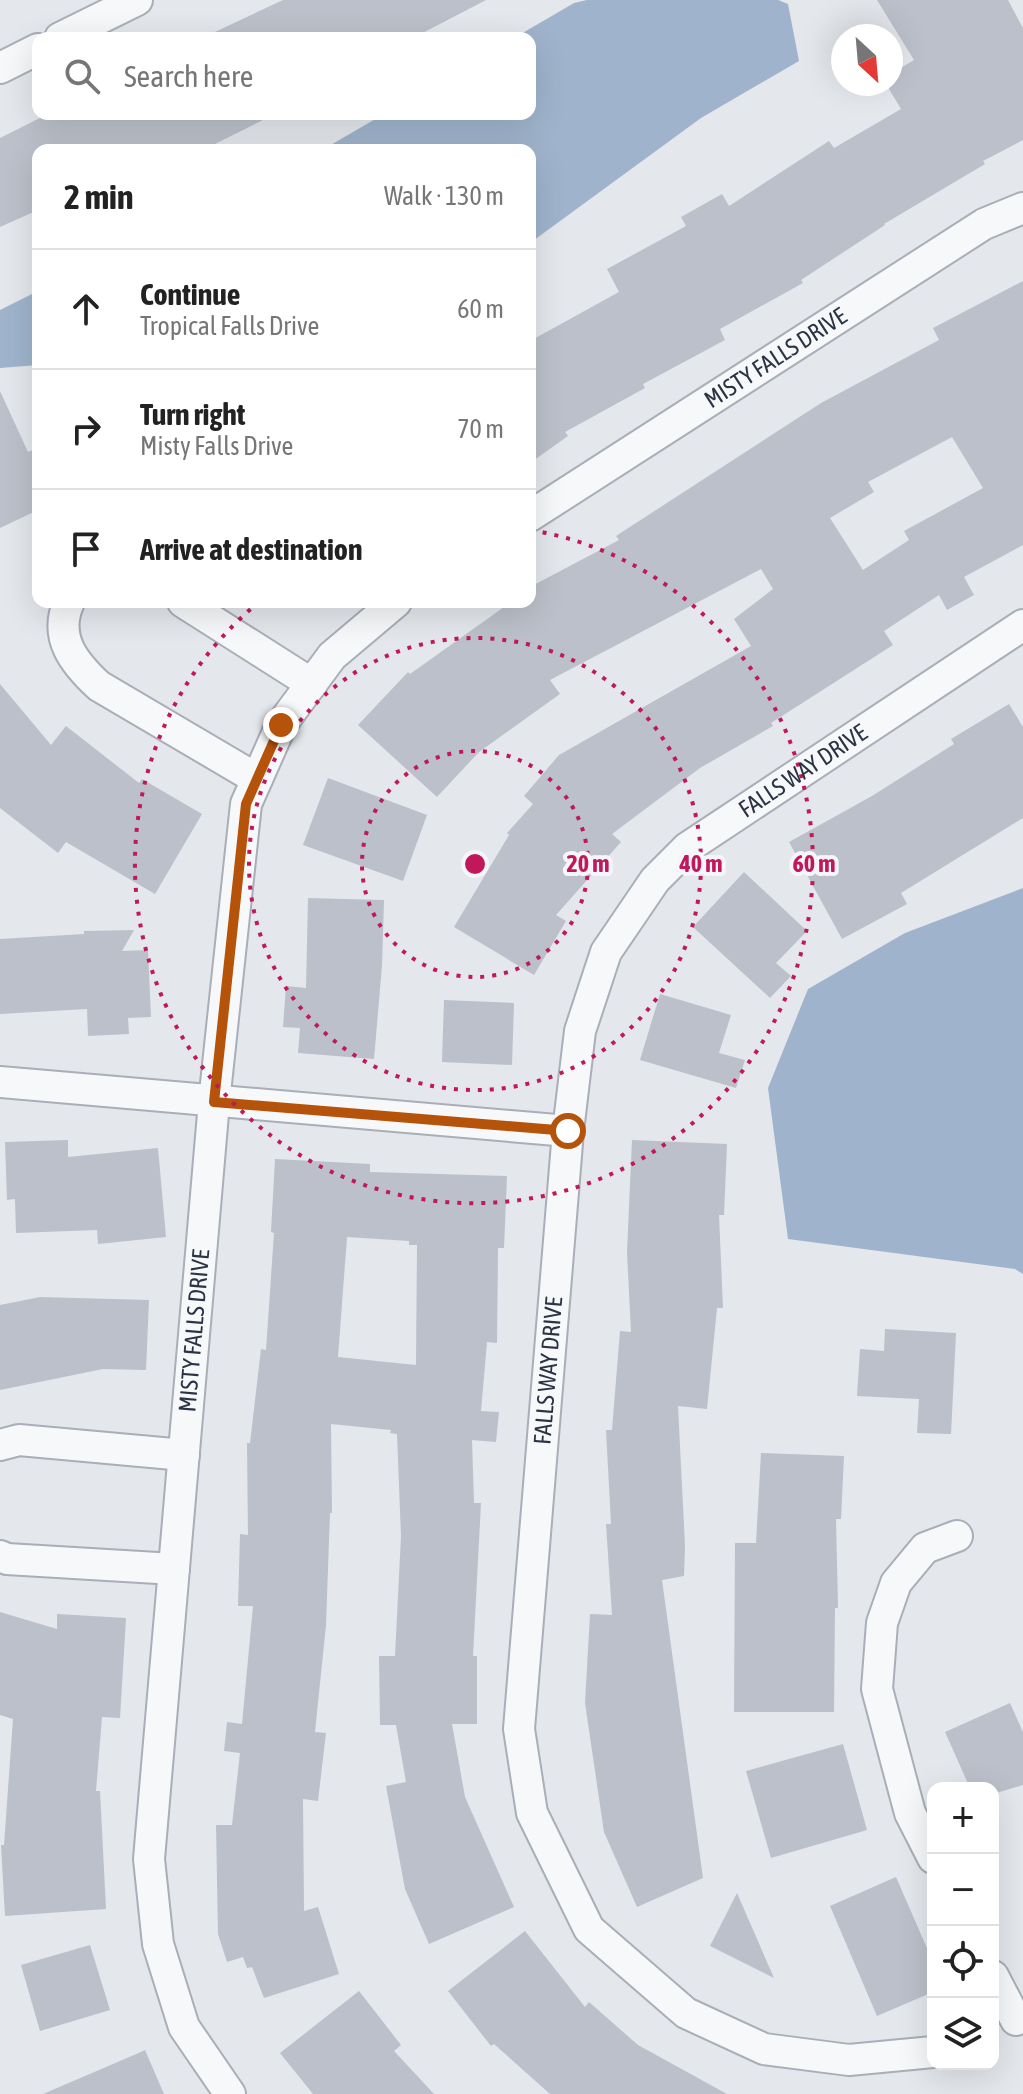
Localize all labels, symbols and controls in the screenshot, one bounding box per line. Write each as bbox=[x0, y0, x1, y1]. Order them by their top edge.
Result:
north arrow bbox=[831, 24, 903, 96]
search box bbox=[32, 32, 536, 120]
icon: search bbox=[60, 54, 104, 98]
text: Search here bbox=[124, 59, 253, 93]
text: 2 min bbox=[64, 177, 133, 216]
text: Walk · 130 m bbox=[384, 181, 504, 211]
text: Continue bbox=[140, 277, 240, 311]
icon: ahead bbox=[64, 287, 108, 331]
text: 60 m bbox=[457, 294, 504, 324]
street label: MISTY FALLS DRIVE bbox=[699, 302, 851, 413]
text: Tropical Falls Drive bbox=[140, 311, 319, 341]
text: Turn right bbox=[140, 397, 246, 431]
icon: right bbox=[64, 407, 108, 451]
text: 70 m bbox=[457, 414, 504, 444]
text: Misty Falls Drive bbox=[140, 431, 293, 461]
icon: arrive bbox=[64, 527, 108, 571]
text: Arrive at destination bbox=[140, 532, 362, 566]
route end bbox=[263, 707, 299, 743]
street label: FALLS WAY DRIVE bbox=[734, 718, 872, 823]
centre of rings bbox=[461, 850, 489, 878]
text: 20 m bbox=[566, 850, 610, 877]
text: 40 m bbox=[678, 850, 723, 877]
text: 60 m bbox=[792, 850, 836, 877]
route start bbox=[550, 1113, 586, 1149]
street label: MISTY FALLS DRIVE bbox=[173, 1248, 214, 1413]
street label: FALLS WAY DRIVE bbox=[528, 1296, 567, 1446]
map controls bbox=[927, 1782, 999, 2070]
button: + bbox=[927, 1782, 999, 1854]
button: − bbox=[927, 1854, 999, 1926]
button: locate bbox=[927, 1926, 999, 1998]
button: layers bbox=[927, 1998, 999, 2070]

